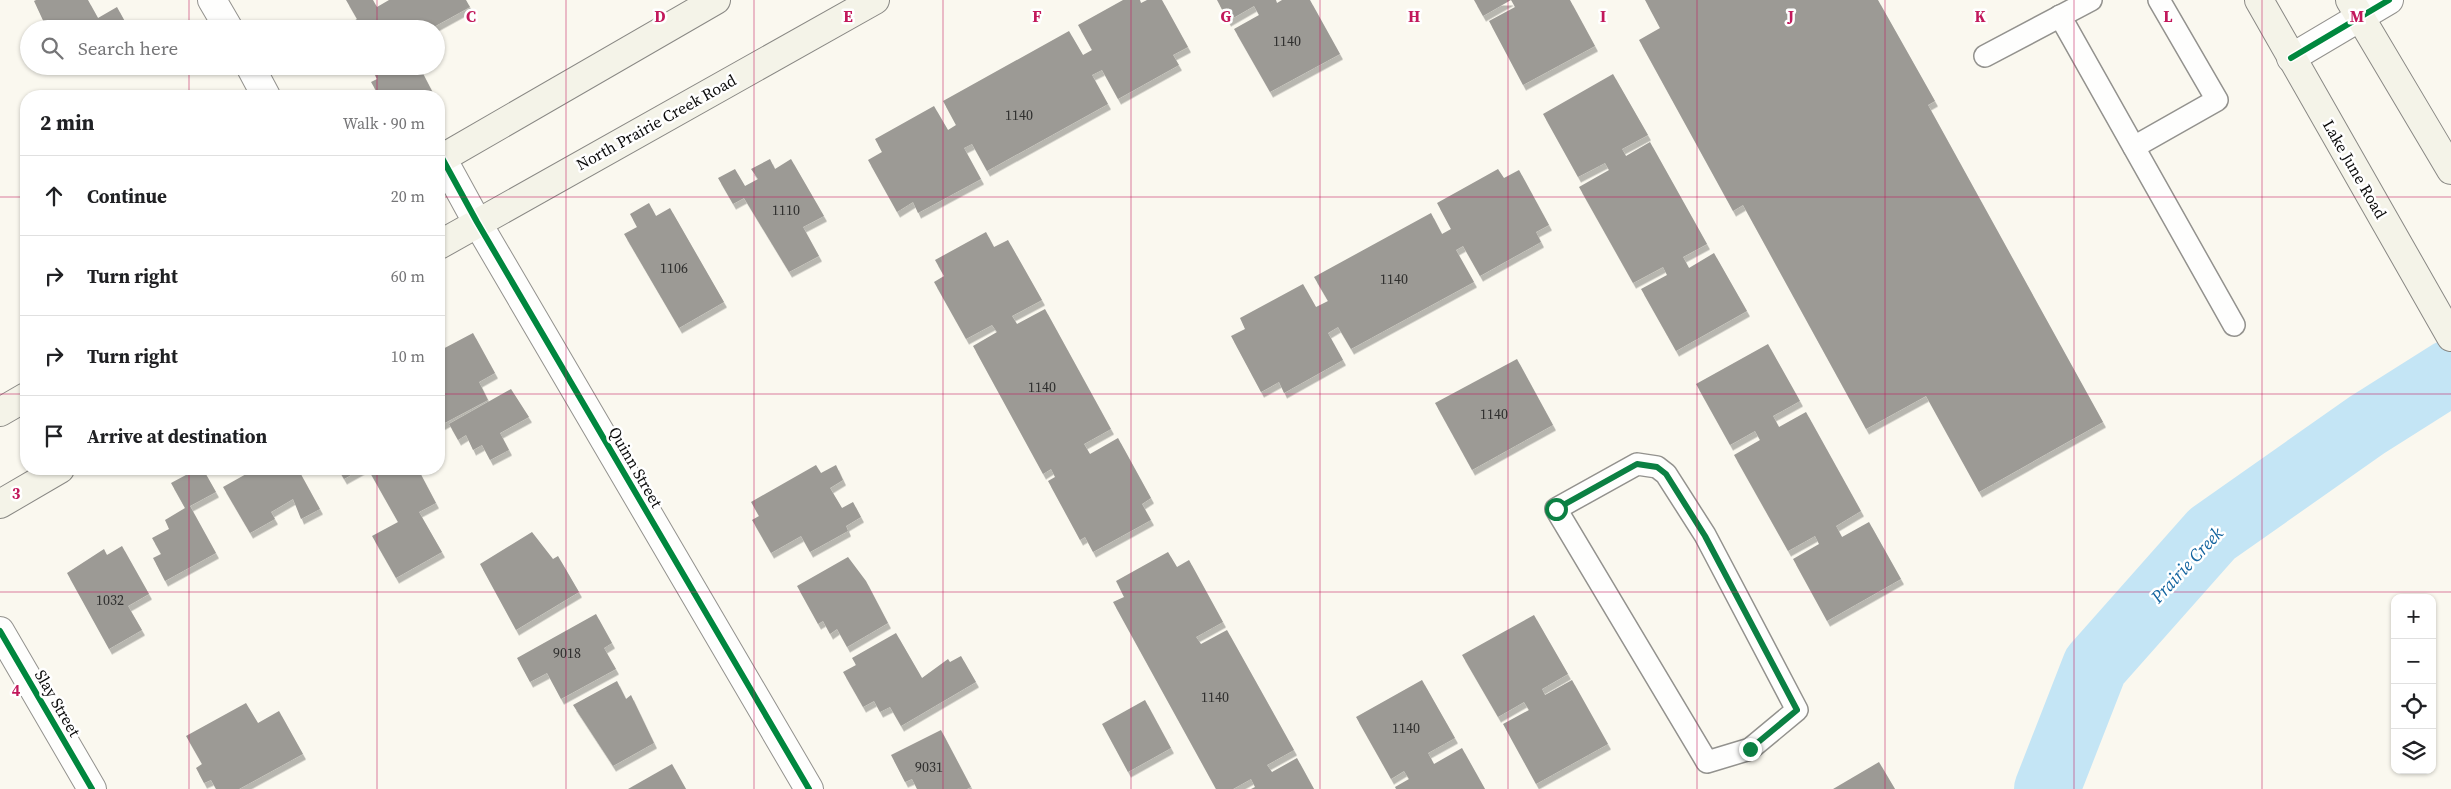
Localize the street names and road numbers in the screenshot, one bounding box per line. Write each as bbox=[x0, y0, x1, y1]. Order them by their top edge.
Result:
street label: North Prairie Creek Road bbox=[572, 69, 740, 175]
street label: Lake June Road bbox=[2318, 116, 2392, 222]
street label: Quinn Street bbox=[604, 423, 668, 512]
street label: Slay Street bbox=[30, 665, 86, 741]

